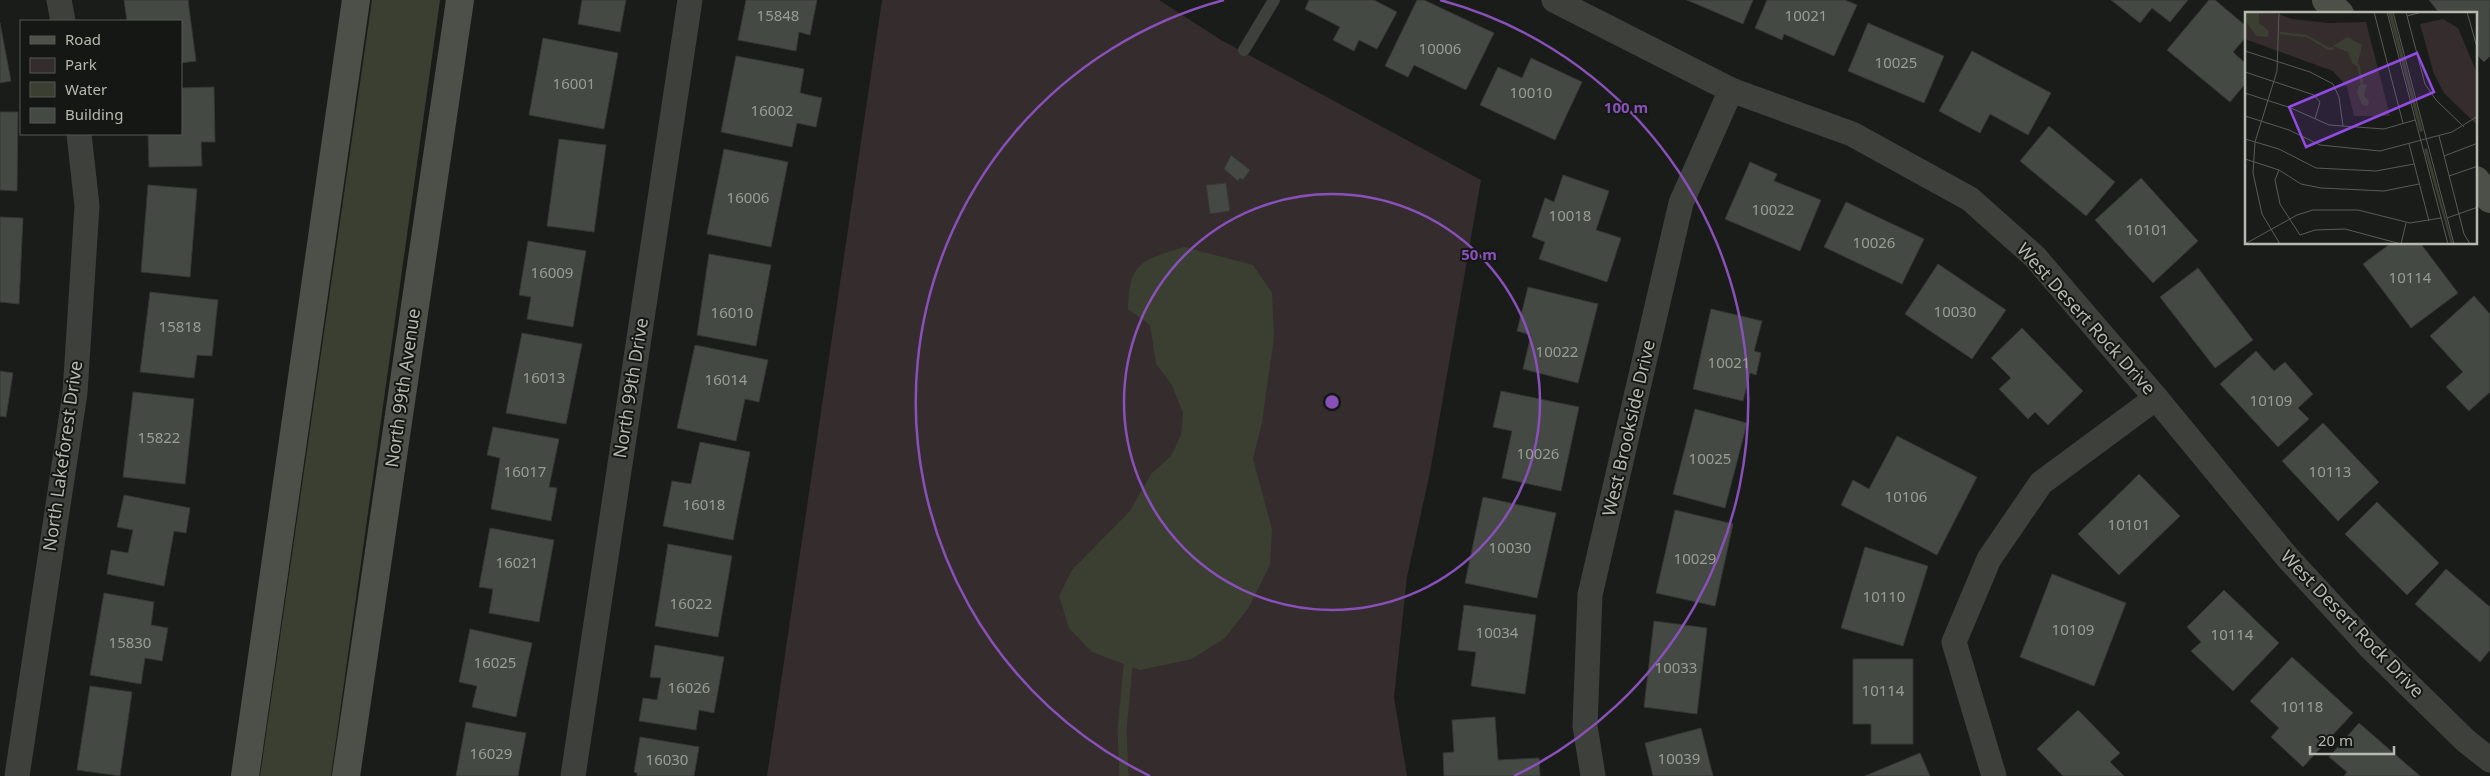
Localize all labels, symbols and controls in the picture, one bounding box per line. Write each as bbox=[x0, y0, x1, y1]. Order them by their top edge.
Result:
house number: 15848 bbox=[757, 5, 799, 25]
house number: 10021 bbox=[1785, 5, 1827, 25]
inset map bbox=[2245, 12, 2478, 245]
legend bbox=[20, 20, 182, 135]
text: Road bbox=[65, 29, 101, 49]
house number: 10006 bbox=[1419, 38, 1461, 58]
house number: 10025 bbox=[1875, 52, 1917, 72]
text: Park bbox=[65, 54, 97, 74]
house number: 16001 bbox=[553, 73, 595, 93]
text: Water bbox=[65, 79, 107, 99]
house number: 10010 bbox=[1510, 82, 1552, 102]
text: 100 m bbox=[1604, 97, 1648, 117]
house number: 16002 bbox=[751, 100, 793, 120]
text: Building bbox=[65, 104, 123, 124]
house number: 16006 bbox=[727, 187, 769, 207]
house number: 10022 bbox=[1752, 199, 1794, 219]
house number: 10018 bbox=[1549, 205, 1591, 225]
house number: 10101 bbox=[2126, 219, 2168, 239]
house number: 10026 bbox=[1853, 232, 1895, 252]
street label: West Desert Rock Drive bbox=[2012, 237, 2161, 399]
text: 50 m bbox=[1461, 244, 1497, 264]
house number: 16009 bbox=[531, 262, 573, 282]
house number: 10114 bbox=[2389, 267, 2432, 287]
house number: 10030 bbox=[1934, 301, 1976, 321]
house number: 16010 bbox=[711, 302, 753, 322]
street label: North 99th Avenue bbox=[379, 307, 425, 469]
house number: 15818 bbox=[159, 316, 201, 336]
street label: North 99th Drive bbox=[607, 316, 653, 460]
street label: West Brookside Drive bbox=[1596, 337, 1660, 518]
house number: 10022 bbox=[1536, 341, 1578, 361]
house number: 10021 bbox=[1708, 352, 1750, 372]
street label: North Lakeforest Drive bbox=[37, 359, 87, 553]
house number: 16013 bbox=[523, 367, 565, 387]
house number: 16014 bbox=[705, 369, 748, 389]
house number: 10109 bbox=[2250, 390, 2292, 410]
centre of rings bbox=[1323, 393, 1341, 411]
house number: 15822 bbox=[138, 427, 180, 447]
house number: 10026 bbox=[1517, 443, 1559, 463]
house number: 10025 bbox=[1689, 448, 1731, 468]
house number: 16017 bbox=[504, 461, 546, 481]
house number: 10113 bbox=[2309, 461, 2351, 481]
house number: 10106 bbox=[1885, 486, 1927, 506]
house number: 16018 bbox=[683, 494, 725, 514]
house number: 10101 bbox=[2108, 514, 2150, 534]
house number: 10030 bbox=[1489, 537, 1531, 557]
street label: West Desert Rock Drive bbox=[2276, 544, 2430, 702]
house number: 10029 bbox=[1674, 548, 1716, 568]
house number: 16021 bbox=[496, 552, 538, 572]
house number: 10110 bbox=[1863, 586, 1905, 606]
house number: 16022 bbox=[670, 593, 712, 613]
house number: 10109 bbox=[2052, 619, 2094, 639]
house number: 10034 bbox=[1476, 622, 1519, 642]
house number: 10114 bbox=[2211, 624, 2254, 644]
house number: 15830 bbox=[109, 632, 151, 652]
house number: 16025 bbox=[474, 652, 516, 672]
house number: 10033 bbox=[1655, 657, 1697, 677]
house number: 16026 bbox=[668, 677, 710, 697]
house number: 10114 bbox=[1862, 680, 1905, 700]
house number: 10118 bbox=[2281, 696, 2323, 716]
scale bar bbox=[2310, 724, 2394, 756]
text: 20 m bbox=[2318, 730, 2353, 750]
house number: 16029 bbox=[470, 743, 512, 763]
house number: 10039 bbox=[1658, 748, 1700, 768]
house number: 16030 bbox=[646, 749, 688, 769]

